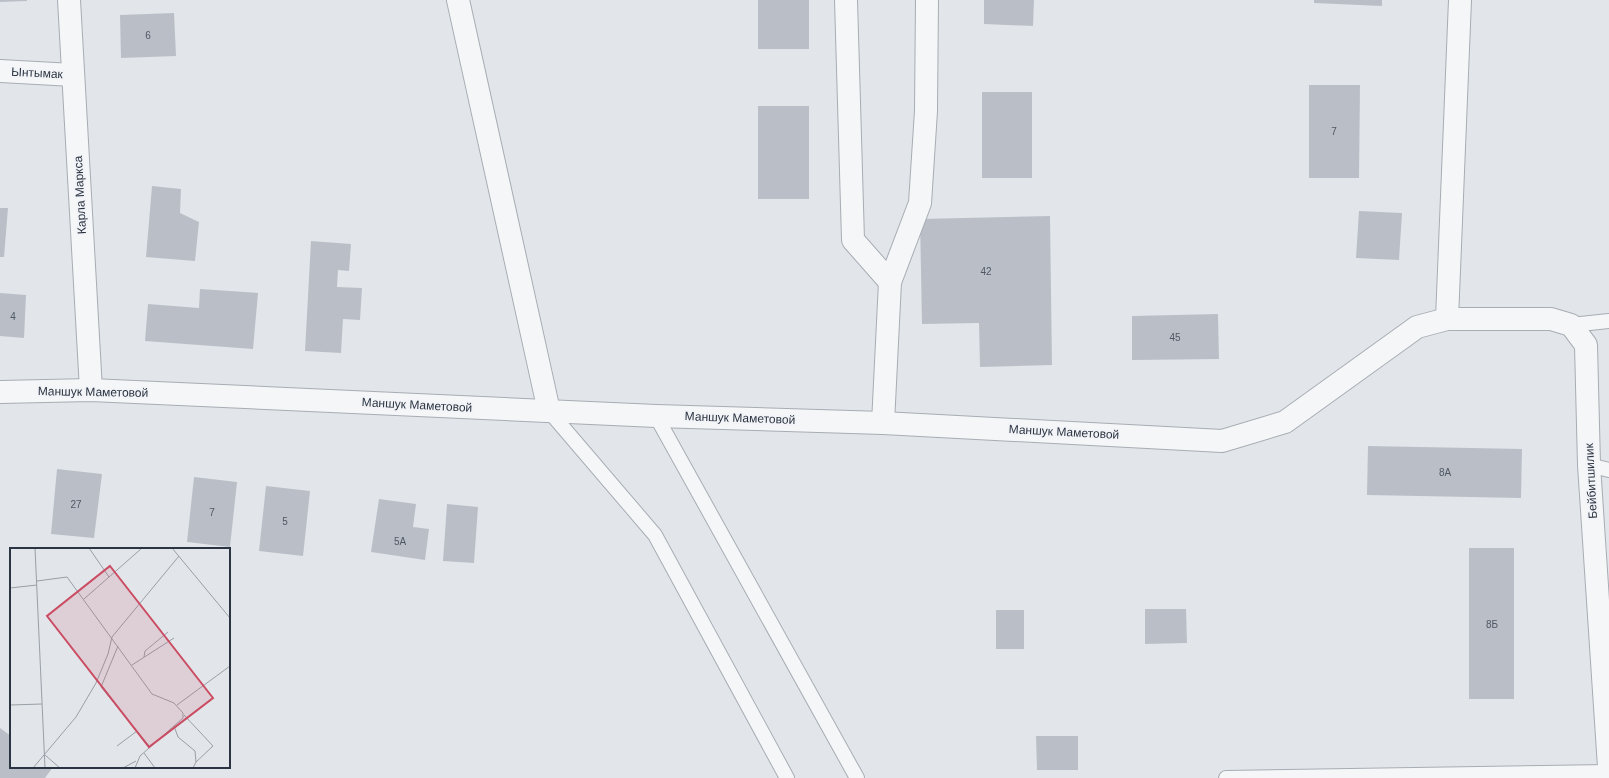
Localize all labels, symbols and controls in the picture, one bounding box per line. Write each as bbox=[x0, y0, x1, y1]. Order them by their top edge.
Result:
house number: 6 bbox=[145, 30, 151, 41]
street label: Ынтымак bbox=[11, 65, 64, 81]
house number: 7 bbox=[1331, 126, 1337, 137]
street label: Карла Маркса bbox=[71, 155, 89, 235]
house number: 42 bbox=[980, 266, 992, 277]
house number: 4 bbox=[10, 311, 16, 322]
house number: 45 bbox=[1169, 332, 1181, 343]
street label: Маншук Маметовой bbox=[38, 384, 148, 400]
street label: Маншук Маметовой bbox=[361, 395, 473, 415]
street label: Маншук Маметовой bbox=[684, 409, 796, 427]
street label: Маншук Маметовой bbox=[1008, 422, 1120, 442]
street label: Бейбитшилик bbox=[1582, 442, 1600, 519]
house number: 8А bbox=[1439, 467, 1451, 478]
house number: 27 bbox=[70, 499, 82, 510]
house number: 7 bbox=[209, 507, 215, 518]
house number: 5 bbox=[282, 516, 288, 527]
house number: 5А bbox=[394, 536, 406, 547]
inset map bbox=[10, 548, 230, 768]
house number: 8Б bbox=[1486, 619, 1498, 630]

